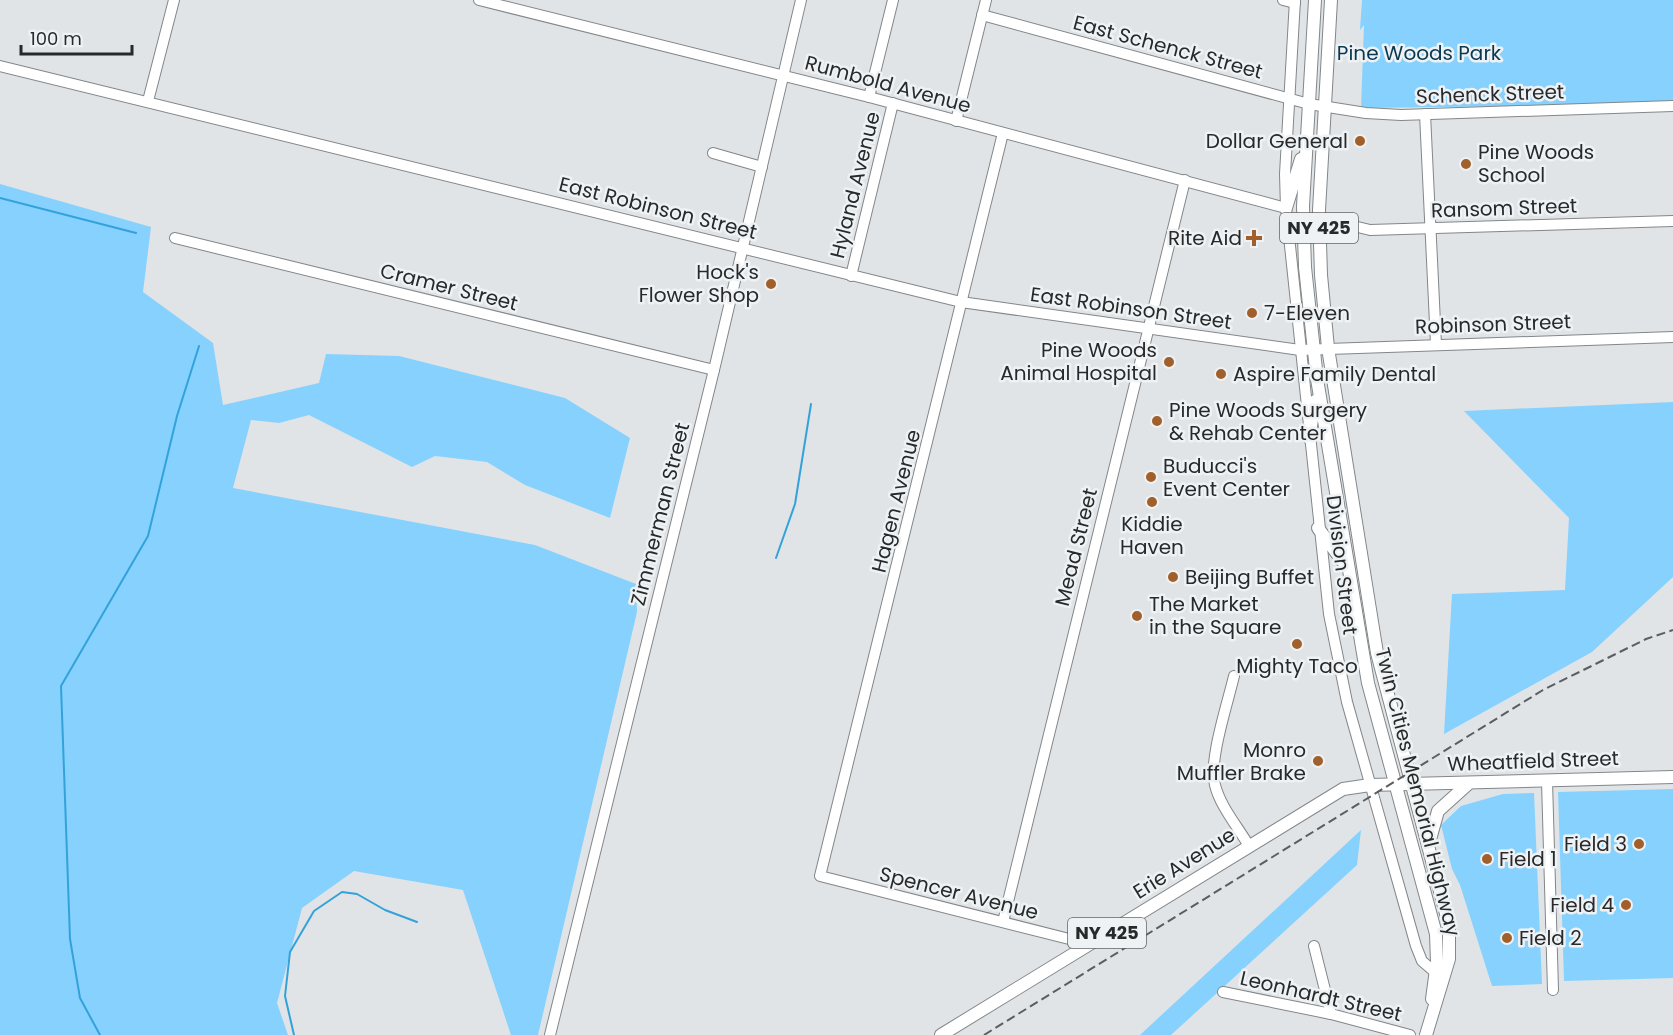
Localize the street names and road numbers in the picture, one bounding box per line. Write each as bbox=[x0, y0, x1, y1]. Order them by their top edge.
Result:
street label: East Schenck Street bbox=[1070, 8, 1266, 86]
street label: Rumbold Avenue bbox=[802, 48, 974, 120]
street label: Schenck Street bbox=[1415, 77, 1565, 111]
street label: Hyland Avenue bbox=[823, 109, 887, 261]
street label: East Robinson Street bbox=[556, 170, 760, 246]
street label: Ransom Street bbox=[1430, 191, 1578, 225]
road number: NY 425 bbox=[1280, 213, 1358, 243]
street label: Cramer Street bbox=[377, 256, 521, 318]
street label: East Robinson Street bbox=[1029, 280, 1233, 336]
street label: Robinson Street bbox=[1414, 307, 1572, 341]
street label: Zimmerman Street bbox=[624, 420, 696, 608]
street label: Hagen Avenue bbox=[865, 427, 927, 575]
street label: Mead Street bbox=[1048, 485, 1104, 609]
street label: Division Street bbox=[1320, 494, 1364, 636]
street label: Twin Cities Memorial Highway bbox=[1369, 645, 1467, 939]
street label: Wheatfield Street bbox=[1447, 744, 1619, 778]
street label: Erie Avenue bbox=[1128, 821, 1240, 905]
street label: Spencer Avenue bbox=[877, 860, 1041, 926]
road number: NY 425 bbox=[1068, 918, 1146, 948]
street label: Leonhardt Street bbox=[1237, 964, 1405, 1028]

